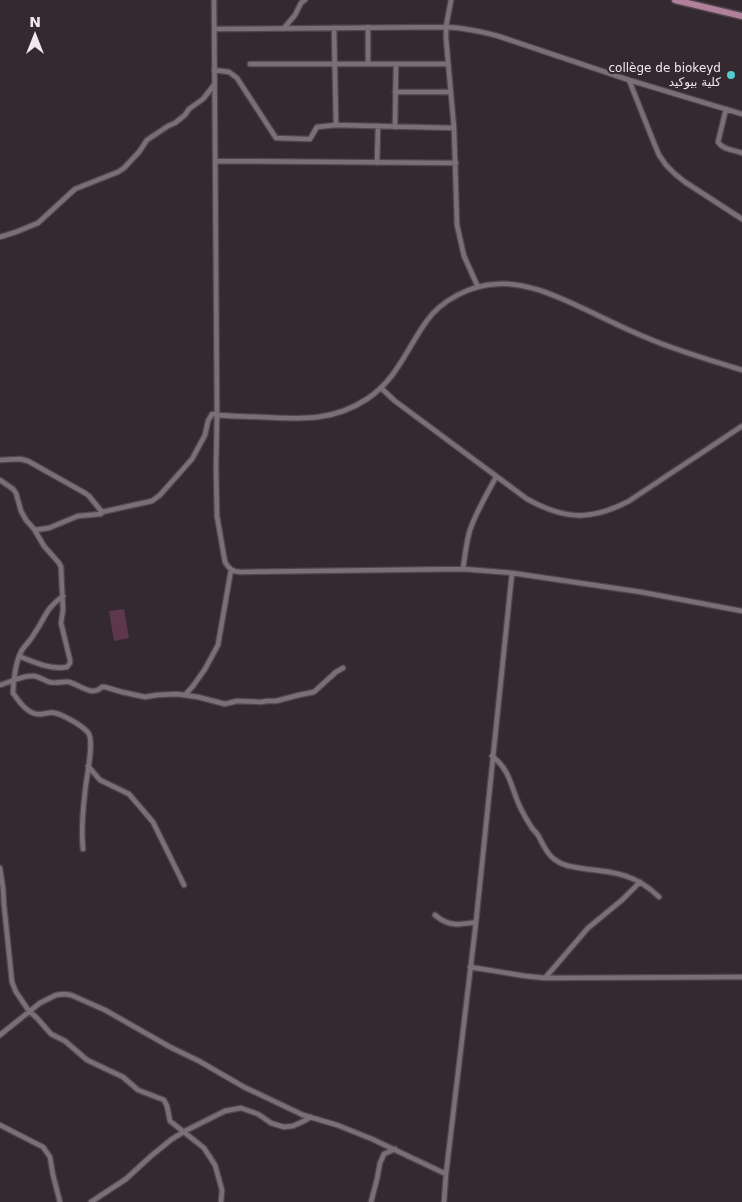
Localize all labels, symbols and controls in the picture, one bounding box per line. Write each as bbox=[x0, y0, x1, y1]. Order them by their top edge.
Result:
north arrow bbox=[10, 10, 60, 60]
text: N bbox=[29, 14, 41, 30]
place label: collège de biokeyd كلية بيوكيد bbox=[608, 61, 721, 90]
marker: collège de biokeyd كلية بيوكيد bbox=[725, 69, 737, 81]

